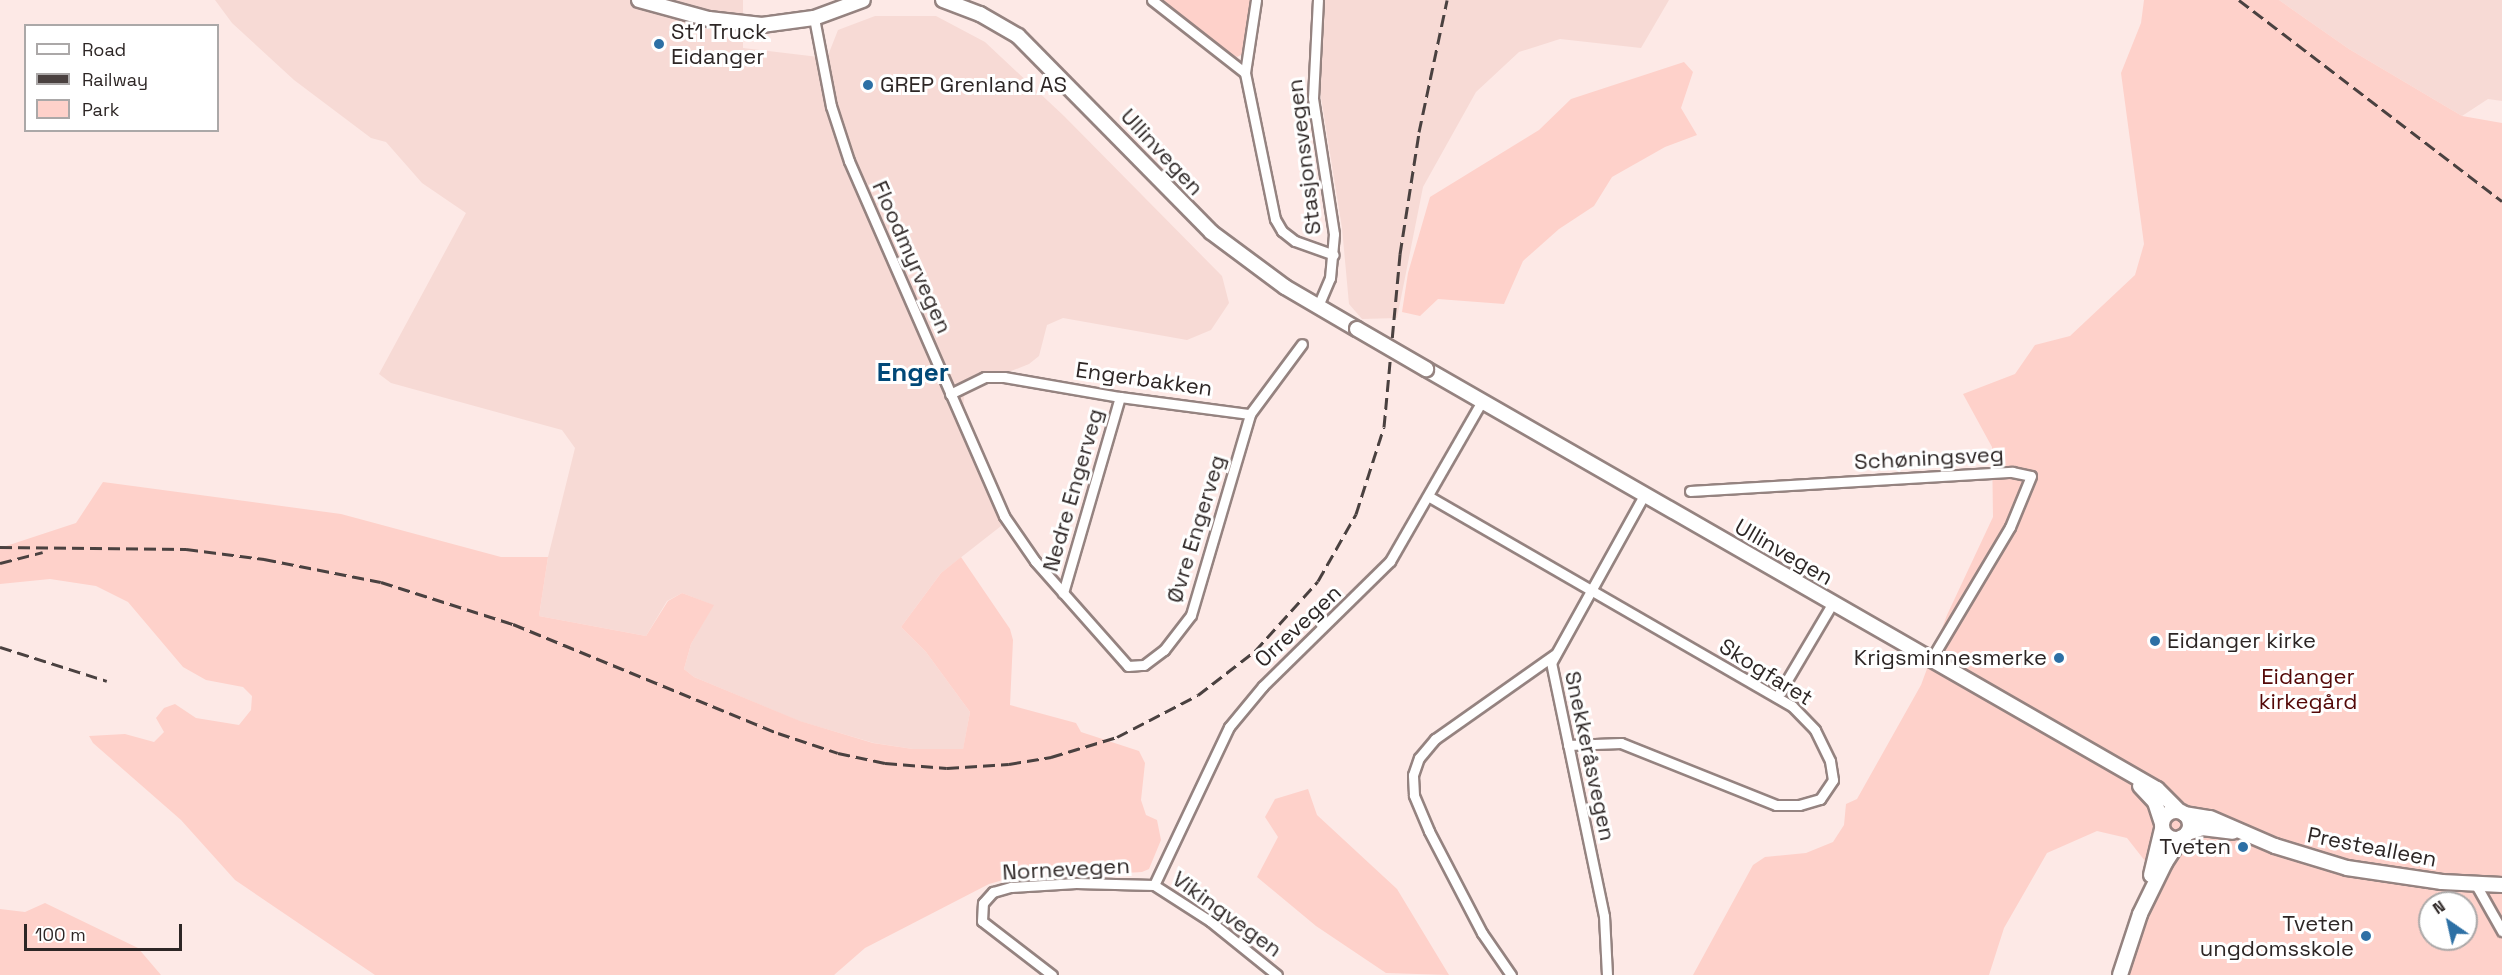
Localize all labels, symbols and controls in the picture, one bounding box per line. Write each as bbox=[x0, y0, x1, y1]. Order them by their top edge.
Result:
place label: St1 Truck Eidanger bbox=[671, 18, 767, 70]
legend bbox=[24, 24, 219, 132]
marker: St1 Truck Eidanger bbox=[652, 37, 666, 51]
text: Road bbox=[82, 38, 126, 61]
text: Railway bbox=[82, 68, 148, 91]
place label: GREP Grenland AS bbox=[880, 72, 1067, 98]
marker: GREP Grenland AS bbox=[861, 78, 875, 92]
street label: Stasjonsvegen bbox=[1281, 78, 1327, 236]
text: Park bbox=[82, 98, 119, 121]
street label: Ullinvegen bbox=[1115, 103, 1209, 201]
street label: Floodmyrvegen bbox=[867, 177, 957, 337]
street label: Engerbakken bbox=[1074, 356, 1214, 402]
district label: Enger bbox=[877, 357, 949, 389]
street label: Nedre Engerveg bbox=[1037, 405, 1109, 575]
street label: Schøningsveg bbox=[1853, 441, 2005, 475]
street label: Øvre Engerveg bbox=[1161, 452, 1231, 606]
street label: Ullinvegen bbox=[1730, 513, 1838, 591]
street label: Orrevegen bbox=[1249, 579, 1347, 673]
place label: Eidanger kirke bbox=[2167, 628, 2316, 654]
street label: Skogfaret bbox=[1714, 633, 1818, 711]
marker: Eidanger kirke bbox=[2148, 634, 2162, 648]
place label: Krigsminnesmerke bbox=[1854, 645, 2047, 671]
marker: Krigsminnesmerke bbox=[2052, 651, 2066, 665]
park label: Eidanger kirkegård bbox=[2259, 663, 2357, 714]
street label: Snekkeråsvegen bbox=[1559, 669, 1621, 843]
street label: Prestealleen bbox=[2305, 822, 2439, 872]
place label: Tveten bbox=[2159, 834, 2231, 860]
marker: Tveten bbox=[2236, 840, 2250, 854]
street label: Nornevegen bbox=[1002, 852, 1130, 886]
street label: Vikingvegen bbox=[1167, 865, 1287, 963]
north arrow bbox=[2418, 891, 2478, 951]
text: N bbox=[2428, 896, 2449, 919]
place label: Tveten ungdomsskole bbox=[2200, 910, 2354, 962]
scale bar bbox=[27, 912, 184, 950]
text: 100 m bbox=[35, 923, 86, 946]
marker: Tveten ungdomsskole bbox=[2359, 929, 2373, 943]

